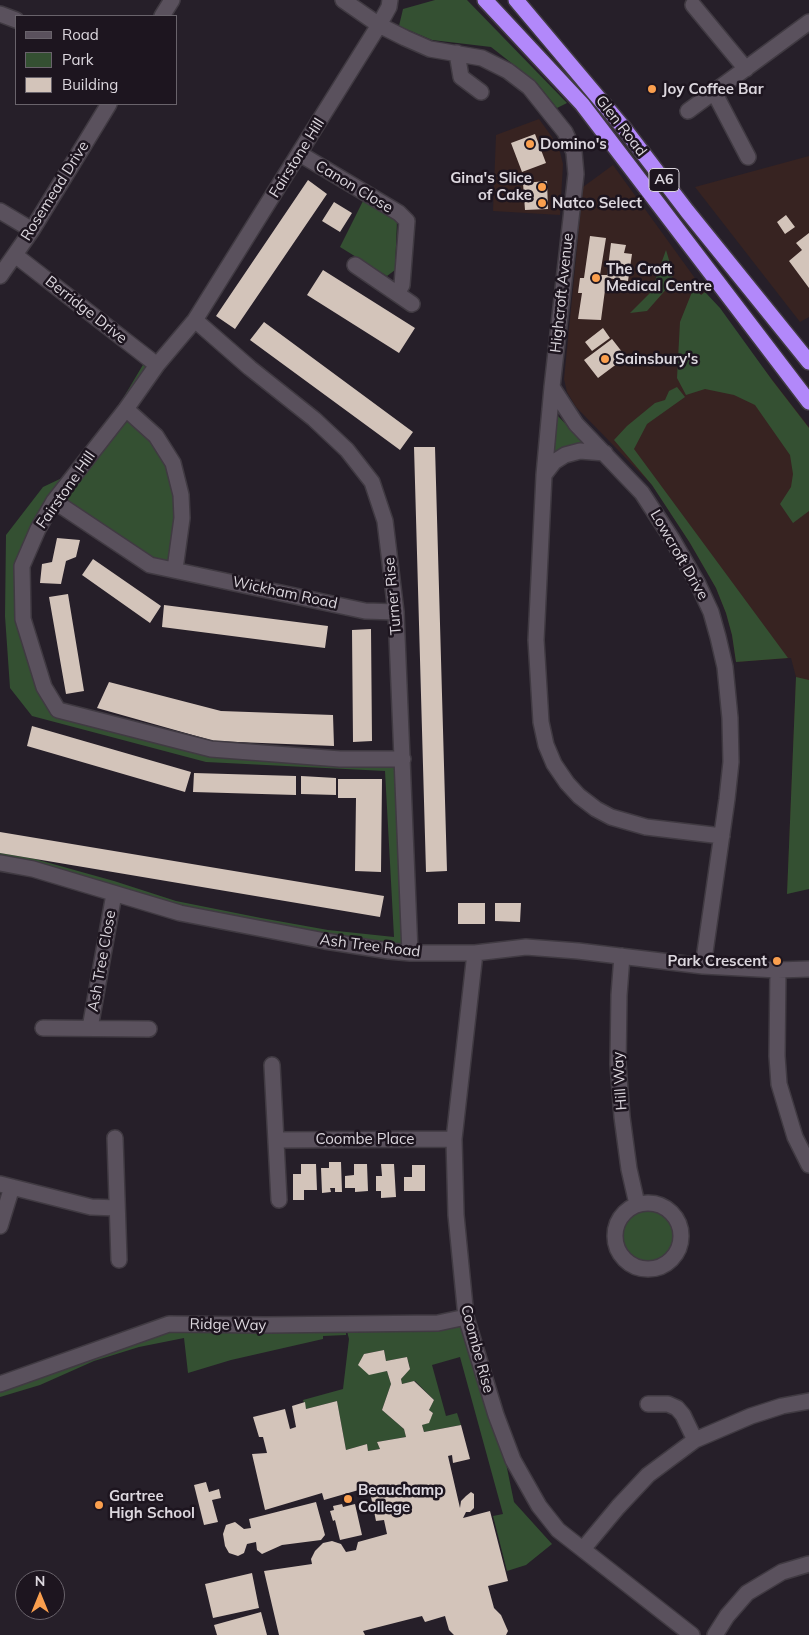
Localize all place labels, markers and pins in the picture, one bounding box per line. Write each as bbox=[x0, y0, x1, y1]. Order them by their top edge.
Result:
place label: Joy Coffee Bar bbox=[662, 80, 764, 98]
marker: Joy Coffee Bar bbox=[646, 83, 658, 95]
place label: Domino's bbox=[540, 135, 607, 153]
marker: Domino's bbox=[524, 138, 536, 150]
place label: Gina's Slice of Cake bbox=[450, 169, 532, 204]
marker: Gina's Slice of Cake bbox=[536, 181, 548, 193]
place label: Natco Select bbox=[552, 194, 642, 212]
marker: Natco Select bbox=[536, 197, 548, 209]
place label: The Croft Medical Centre bbox=[606, 260, 712, 295]
marker: The Croft Medical Centre bbox=[590, 272, 602, 284]
place label: Sainsbury's bbox=[615, 350, 698, 368]
marker: Sainsbury's bbox=[599, 353, 611, 365]
place label: Park Crescent bbox=[668, 952, 767, 970]
marker: Park Crescent bbox=[771, 955, 783, 967]
place label: Beauchamp College bbox=[358, 1481, 443, 1516]
place label: Gartree High School bbox=[109, 1487, 195, 1522]
marker: Beauchamp College bbox=[342, 1493, 354, 1505]
marker: Gartree High School bbox=[93, 1499, 105, 1511]

